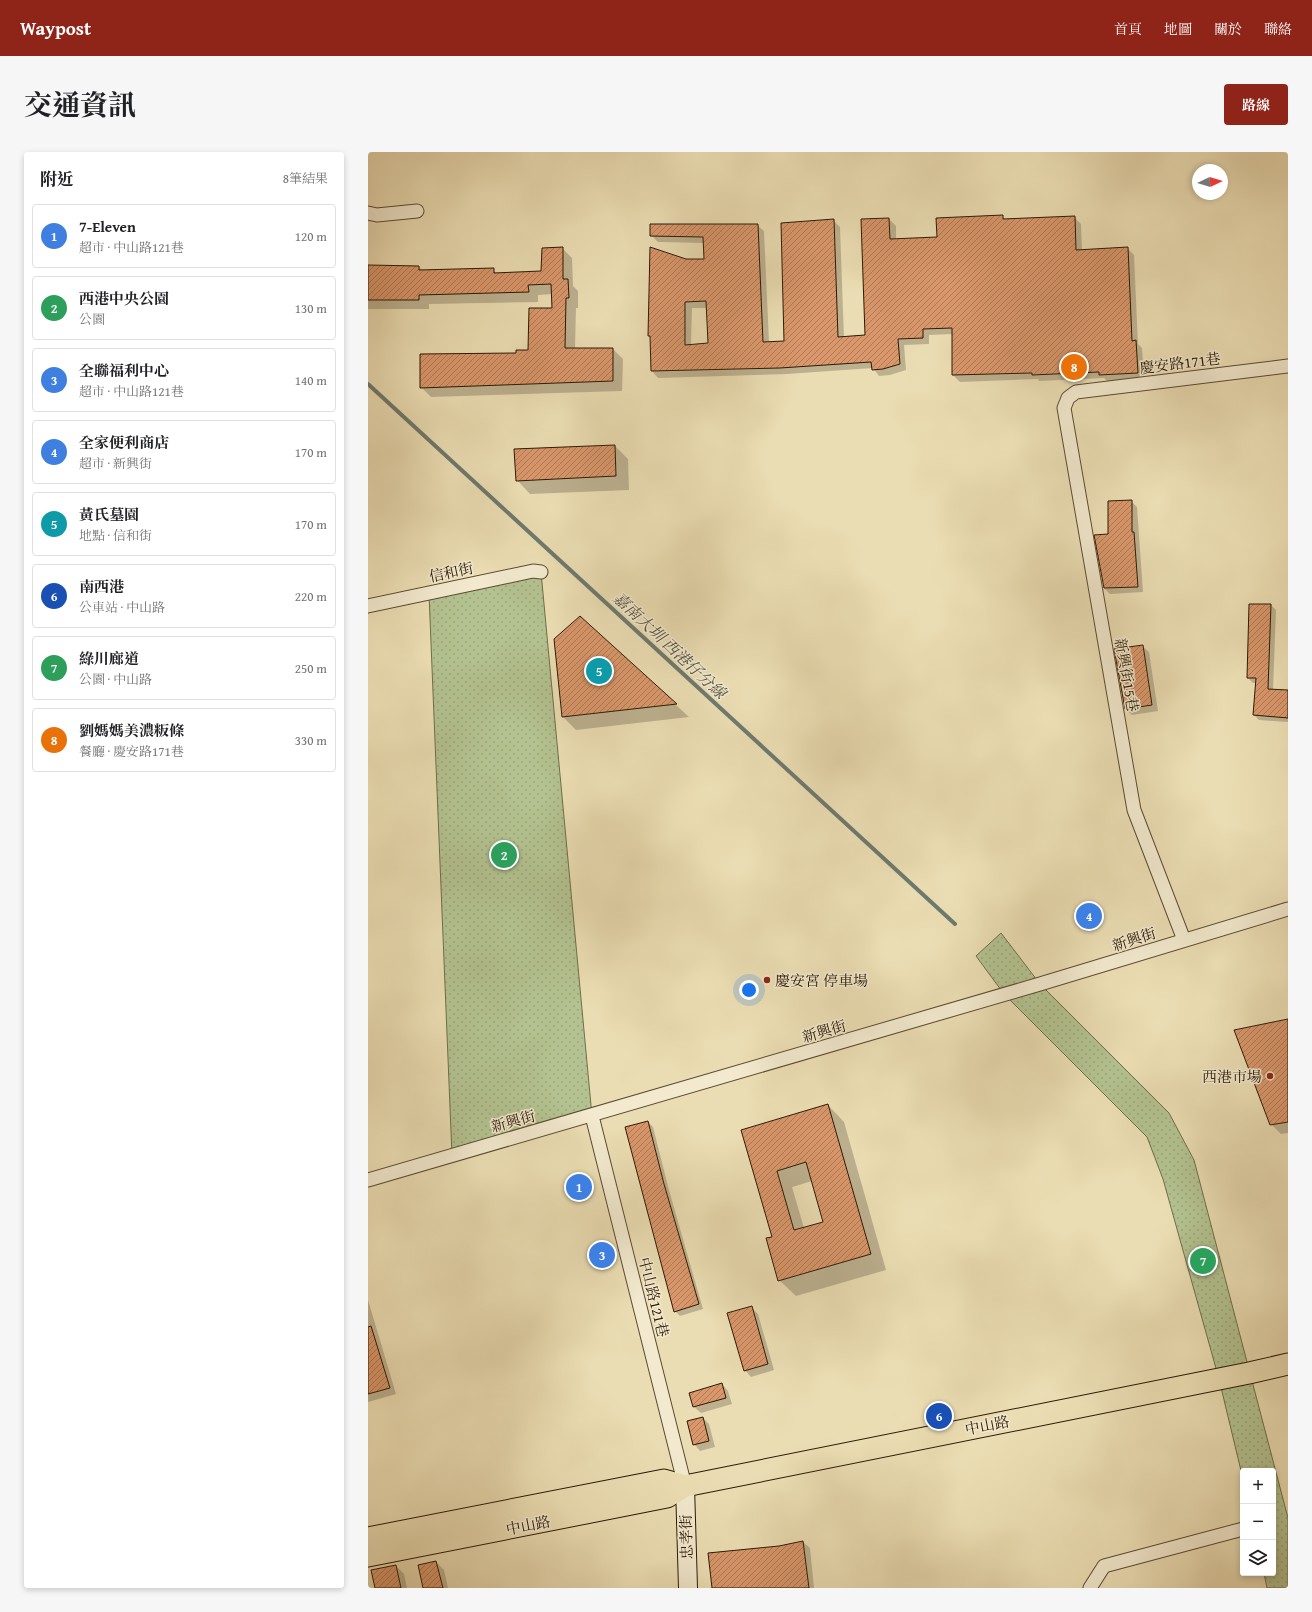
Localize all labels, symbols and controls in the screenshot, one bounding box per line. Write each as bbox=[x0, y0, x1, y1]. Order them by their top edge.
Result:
text: Waypost bbox=[20, 14, 91, 42]
text: 首頁 bbox=[1114, 19, 1142, 39]
text: 地圖 bbox=[1164, 19, 1192, 39]
text: 關於 bbox=[1214, 19, 1242, 39]
text: 聯絡 bbox=[1264, 19, 1292, 39]
text: 交通資訊 bbox=[24, 84, 136, 125]
button: 路線 bbox=[1224, 84, 1288, 125]
north arrow bbox=[1192, 164, 1228, 200]
text: 附近 bbox=[40, 166, 74, 191]
text: 8筆結果 bbox=[283, 169, 328, 188]
text: 7-Eleven bbox=[79, 216, 136, 237]
text: 1 bbox=[51, 227, 57, 246]
text: 120 m bbox=[295, 227, 327, 246]
text: 超市 · 中山路121巷 bbox=[79, 238, 184, 257]
text: 西港中央公園 bbox=[79, 288, 169, 309]
text: 2 bbox=[51, 299, 57, 318]
text: 130 m bbox=[295, 299, 327, 318]
text: 公園 bbox=[79, 310, 105, 329]
street label: 慶安路171巷 bbox=[1138, 348, 1222, 378]
pin: 8 bbox=[1061, 352, 1087, 382]
text: 全聯福利中心 bbox=[79, 360, 169, 381]
text: 3 bbox=[51, 371, 57, 390]
text: 140 m bbox=[295, 371, 327, 390]
text: 超市 · 中山路121巷 bbox=[79, 382, 184, 401]
text: 全家便利商店 bbox=[79, 432, 169, 453]
text: 4 bbox=[51, 443, 57, 462]
text: 170 m bbox=[295, 443, 327, 462]
text: 超市 · 新興街 bbox=[79, 454, 152, 473]
text: 黃氏墓園 bbox=[79, 504, 139, 525]
text: 5 bbox=[51, 515, 57, 534]
text: 170 m bbox=[295, 515, 327, 534]
text: 地點 · 信和街 bbox=[79, 526, 152, 545]
street label: 信和街 bbox=[427, 557, 475, 587]
text: 南西港 bbox=[79, 576, 124, 597]
water label: 嘉南大圳 西港仔分線 bbox=[608, 586, 733, 705]
text: 6 bbox=[51, 587, 57, 606]
text: 220 m bbox=[295, 587, 327, 606]
text: 公車站 · 中山路 bbox=[79, 598, 165, 617]
street label: 新興街15巷 bbox=[1110, 637, 1144, 713]
text: 綠川廊道 bbox=[79, 648, 139, 669]
pin: 5 bbox=[586, 656, 612, 686]
text: 7 bbox=[51, 659, 57, 678]
text: 250 m bbox=[295, 659, 327, 678]
text: 公園 · 中山路 bbox=[79, 670, 152, 689]
text: 劉媽媽美濃粄條 bbox=[79, 720, 184, 741]
text: 8 bbox=[51, 731, 57, 750]
text: 330 m bbox=[295, 731, 327, 750]
text: 餐廳 · 慶安路171巷 bbox=[79, 742, 184, 761]
pin: 2 bbox=[491, 840, 517, 870]
pin: 4 bbox=[1076, 901, 1102, 931]
street label: 新興街 bbox=[1109, 922, 1159, 956]
place label: 慶安宮 停車場 bbox=[775, 970, 868, 991]
marker: 慶安宮 停車場 bbox=[762, 975, 772, 985]
your location bbox=[739, 980, 759, 1000]
street label: 新興街 bbox=[799, 1015, 849, 1047]
place label: 西港市場 bbox=[1202, 1066, 1262, 1087]
marker: 西港市場 bbox=[1265, 1071, 1275, 1081]
street label: 新興街 bbox=[489, 1105, 537, 1137]
pin: 1 bbox=[566, 1172, 592, 1202]
pin: 3 bbox=[589, 1240, 615, 1270]
pin: 7 bbox=[1190, 1246, 1216, 1276]
street label: 中山路121巷 bbox=[634, 1255, 674, 1339]
pin: 6 bbox=[926, 1401, 952, 1431]
street label: 中山路 bbox=[963, 1410, 1011, 1440]
map controls bbox=[1240, 1468, 1276, 1576]
button: + bbox=[1240, 1468, 1276, 1504]
button: − bbox=[1240, 1504, 1276, 1540]
street label: 中山路 bbox=[504, 1510, 552, 1540]
street label: 忠孝街 bbox=[675, 1514, 697, 1560]
button: layers bbox=[1240, 1540, 1276, 1576]

